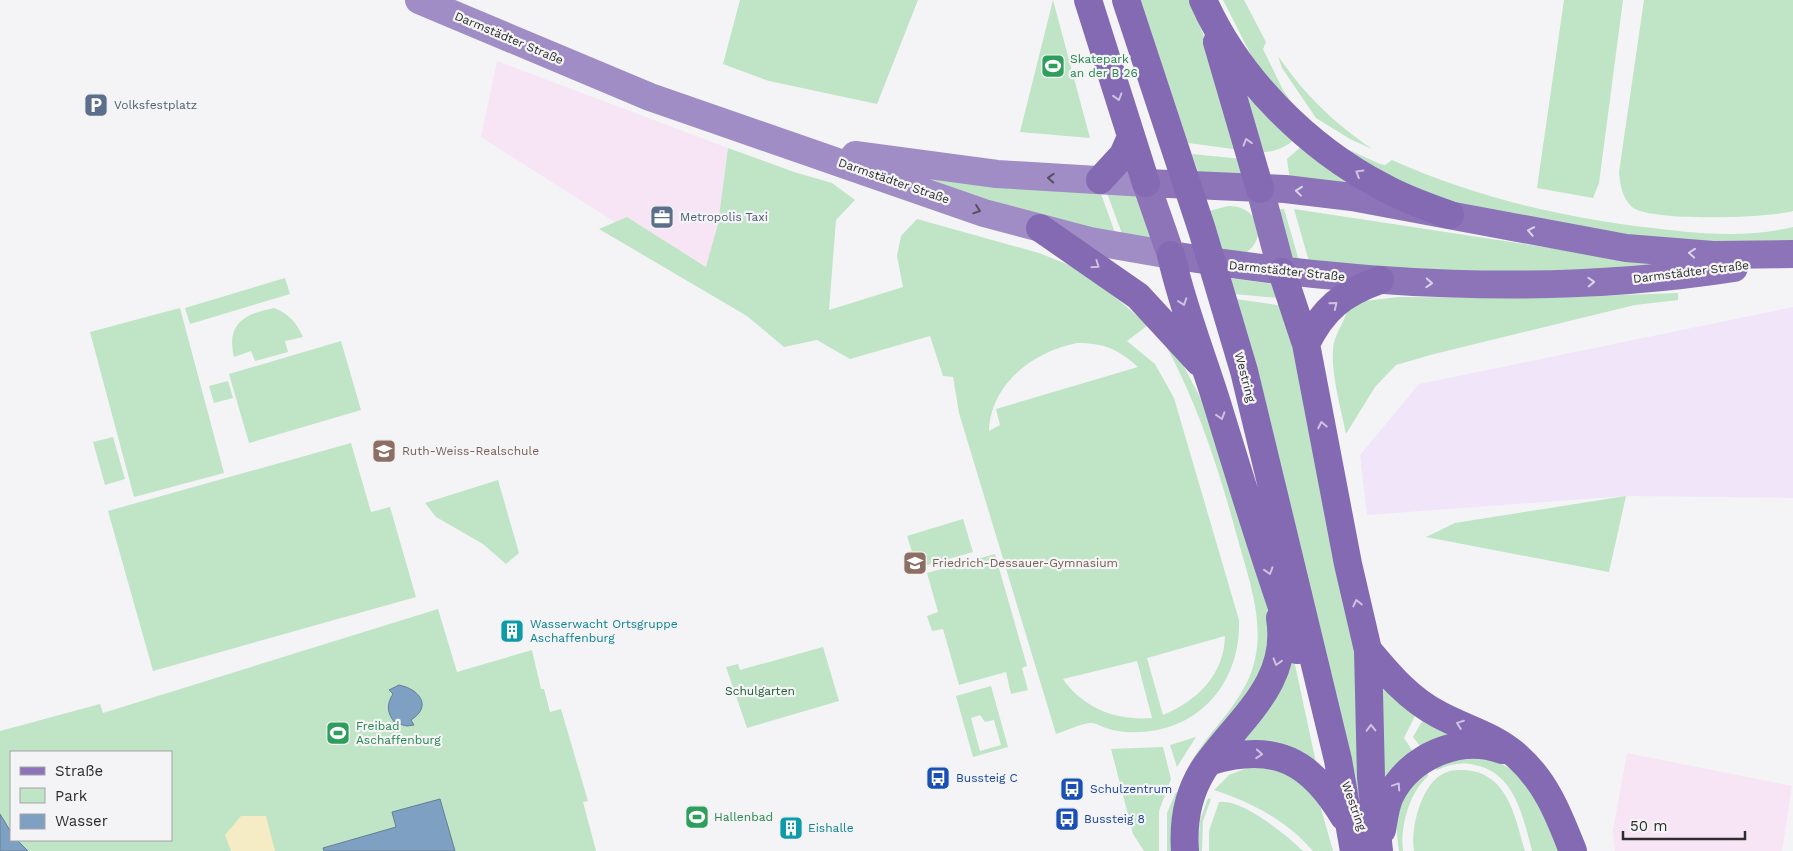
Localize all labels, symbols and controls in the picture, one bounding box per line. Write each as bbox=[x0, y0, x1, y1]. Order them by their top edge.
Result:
street label: Darmstädter Straße bbox=[453, 9, 566, 67]
place label: Skatepark an der B 26 bbox=[1070, 52, 1138, 80]
sports icon: Skatepark an der B 26 bbox=[1040, 53, 1066, 79]
parking icon: Volksfestplatz bbox=[83, 92, 109, 118]
one-way arrow bbox=[1113, 92, 1123, 100]
place label: Volksfestplatz bbox=[114, 98, 197, 112]
one-way arrow bbox=[1243, 138, 1253, 146]
street label: Darmstädter Straße bbox=[837, 155, 952, 207]
one-way arrow bbox=[1355, 169, 1364, 179]
one-way arrow bbox=[1047, 172, 1055, 183]
one-way arrow bbox=[1294, 186, 1302, 197]
office icon: Metropolis Taxi bbox=[649, 204, 675, 230]
one-way arrow bbox=[972, 204, 981, 214]
place label: Metropolis Taxi bbox=[680, 210, 768, 224]
one-way arrow bbox=[1527, 226, 1536, 236]
one-way arrow bbox=[1688, 248, 1696, 259]
street label: Darmstädter Straße bbox=[1228, 258, 1346, 284]
street label: Darmstädter Straße bbox=[1632, 258, 1750, 286]
one-way arrow bbox=[1090, 259, 1099, 268]
one-way arrow bbox=[1587, 276, 1595, 287]
one-way arrow bbox=[1425, 278, 1433, 289]
one-way arrow bbox=[1177, 298, 1187, 306]
one-way arrow bbox=[1328, 303, 1337, 311]
street label: Westring bbox=[1232, 350, 1259, 404]
one-way arrow bbox=[1215, 411, 1225, 420]
one-way arrow bbox=[1317, 420, 1327, 429]
school or university icon: Ruth-Weiss-Realschule bbox=[371, 438, 397, 464]
place label: Ruth-Weiss-Realschule bbox=[402, 444, 539, 458]
school or university icon: Friedrich-Dessauer-Gymnasium bbox=[902, 550, 928, 576]
place label: Friedrich-Dessauer-Gymnasium bbox=[932, 556, 1118, 570]
one-way arrow bbox=[1264, 567, 1274, 575]
one-way arrow bbox=[1352, 598, 1363, 607]
place label: Wasserwacht Ortsgruppe Aschaffenburg bbox=[530, 617, 678, 645]
building icon: Wasserwacht Ortsgruppe Aschaffenburg bbox=[499, 618, 525, 644]
one-way arrow bbox=[1272, 657, 1282, 665]
park label: Schulgarten bbox=[725, 684, 795, 698]
place label: Freibad Aschaffenburg bbox=[356, 719, 441, 747]
one-way arrow bbox=[1457, 719, 1465, 729]
sports icon: Freibad Aschaffenburg bbox=[325, 720, 351, 746]
one-way arrow bbox=[1366, 724, 1376, 732]
one-way arrow bbox=[1255, 748, 1263, 759]
legend bbox=[10, 751, 172, 841]
text: Straße bbox=[55, 762, 103, 780]
bus stop icon: Bussteig C bbox=[925, 765, 951, 791]
place label: Bussteig C bbox=[956, 771, 1018, 785]
bus stop icon: Schulzentrum bbox=[1059, 776, 1085, 802]
street label: Westring bbox=[1339, 779, 1370, 833]
place label: Schulzentrum bbox=[1090, 782, 1172, 796]
one-way arrow bbox=[1391, 782, 1400, 792]
text: Park bbox=[55, 787, 88, 805]
sports icon: Hallenbad bbox=[684, 804, 710, 830]
bus stop icon: Bussteig 8 bbox=[1054, 806, 1080, 832]
scale bar bbox=[1623, 808, 1746, 840]
place label: Hallenbad bbox=[714, 810, 773, 824]
text: Wasser bbox=[55, 812, 108, 830]
place label: Bussteig 8 bbox=[1084, 812, 1145, 826]
building icon: Eishalle bbox=[778, 815, 804, 841]
text: 50 m bbox=[1630, 817, 1667, 835]
place label: Eishalle bbox=[808, 821, 854, 835]

